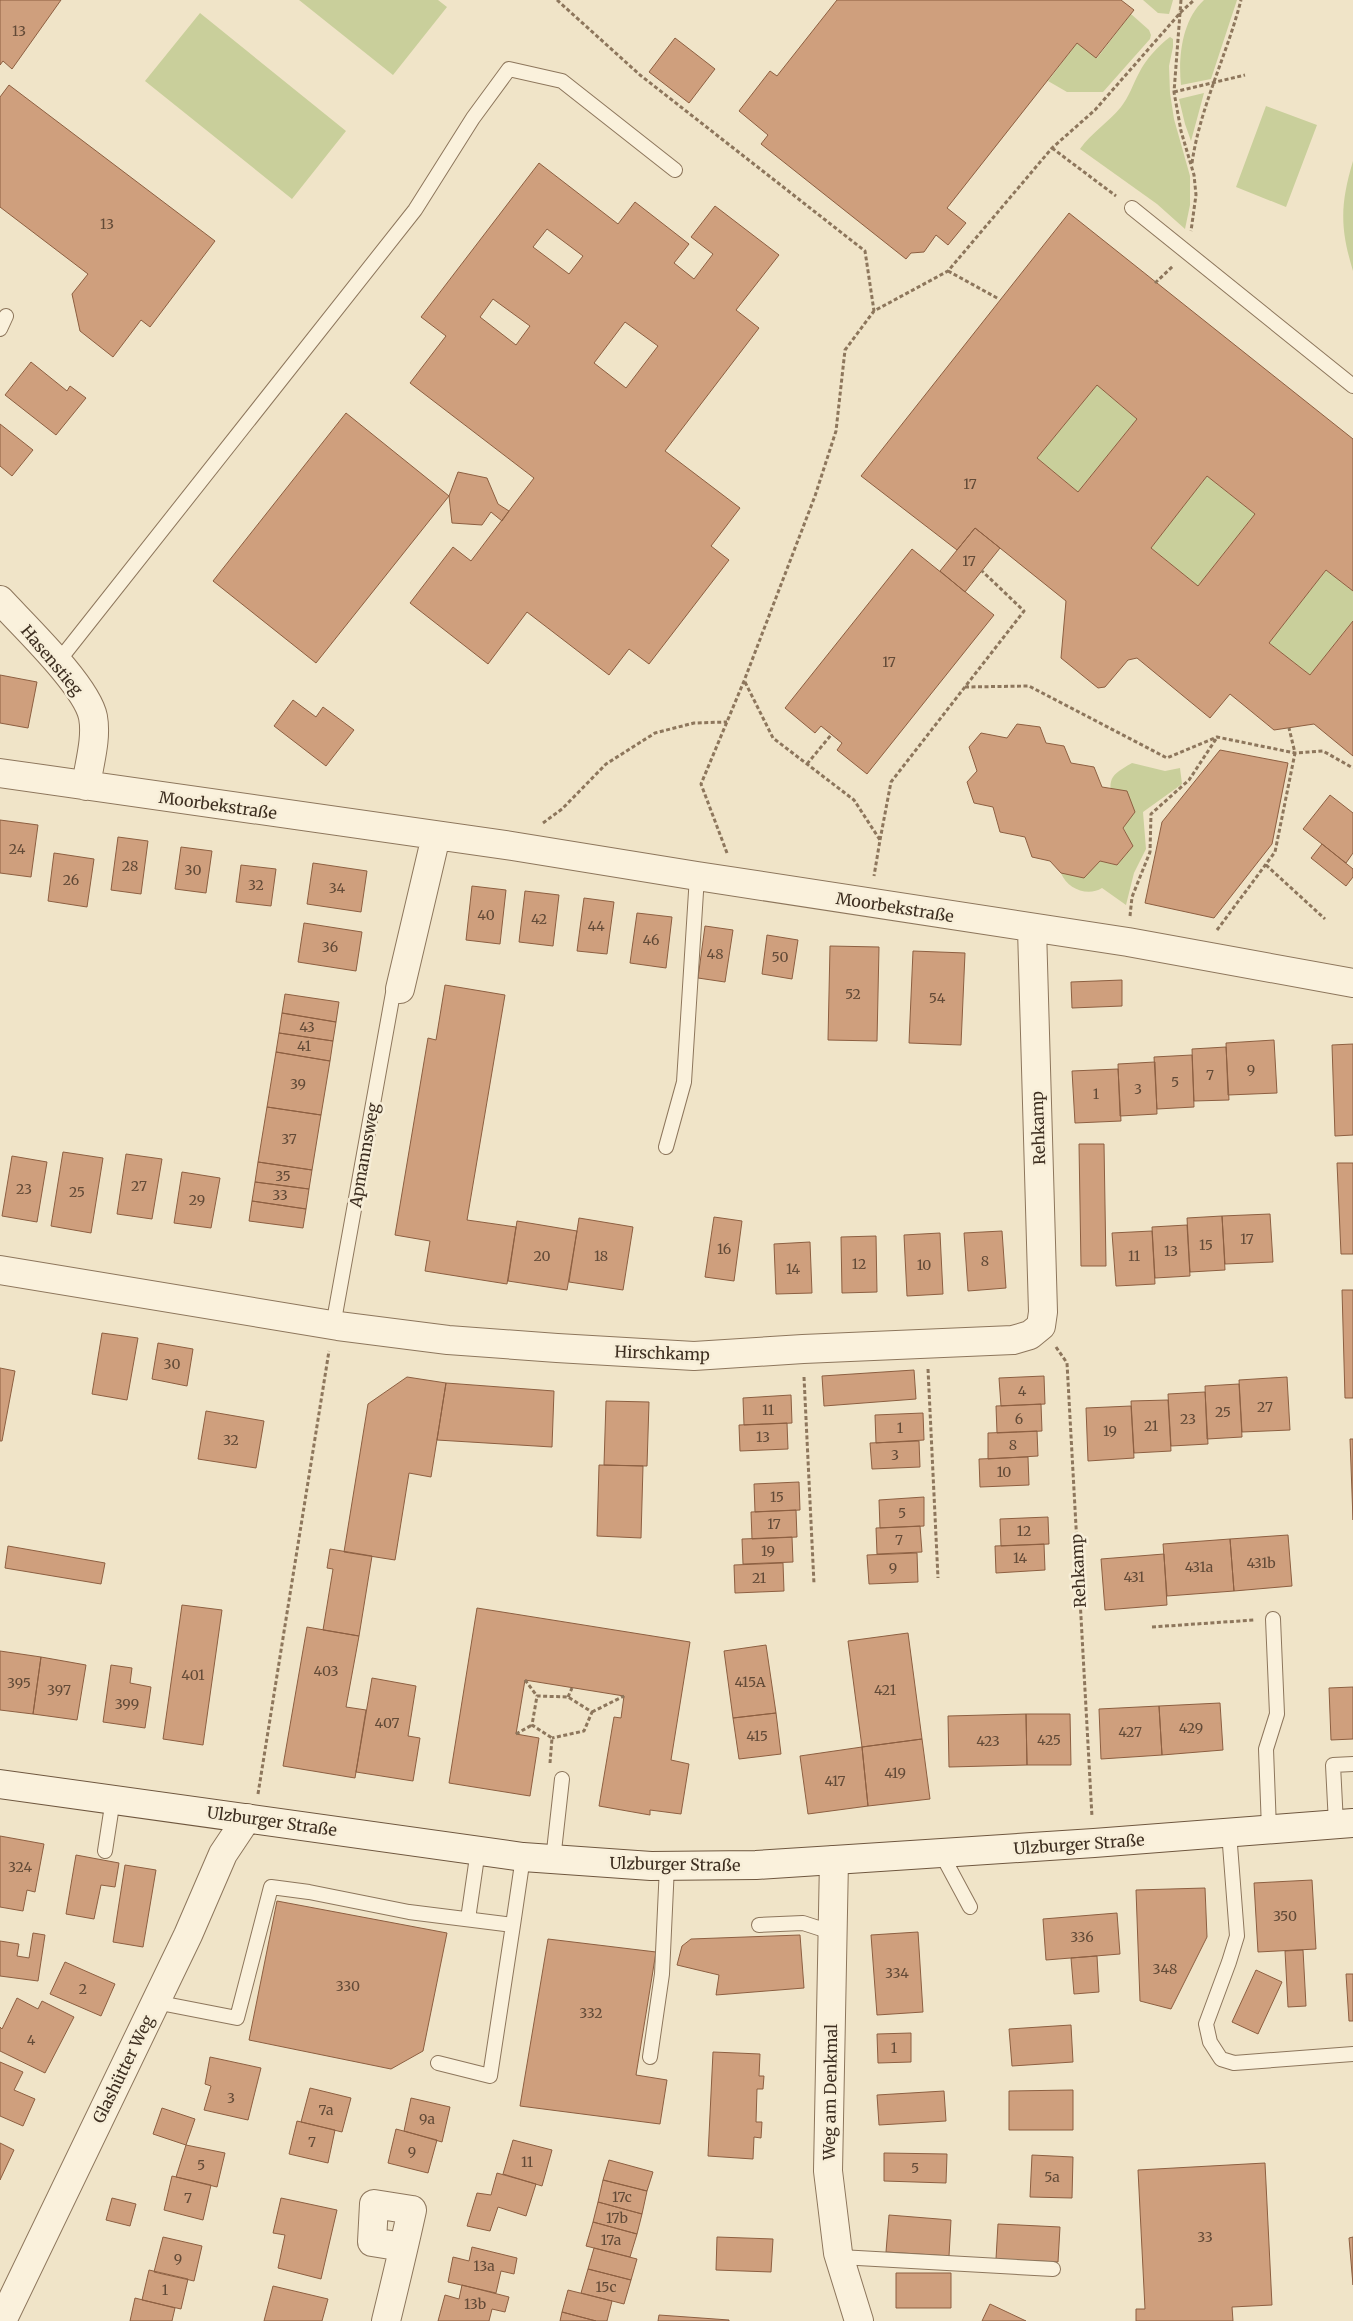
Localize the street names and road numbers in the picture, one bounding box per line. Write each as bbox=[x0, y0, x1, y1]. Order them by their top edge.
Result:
street label: Hasenstieg bbox=[17, 621, 87, 699]
street label: Moorbekstraße bbox=[158, 787, 278, 823]
street label: Moorbekstraße bbox=[835, 888, 955, 926]
street label: Rehkamp bbox=[1027, 1091, 1049, 1165]
street label: Apmannsweg bbox=[345, 1101, 383, 1210]
street label: Hirschkamp bbox=[614, 1341, 710, 1365]
street label: Rehkamp bbox=[1066, 1533, 1090, 1608]
street label: Ulzburger Straße bbox=[206, 1802, 338, 1840]
street label: Ulzburger Straße bbox=[1013, 1829, 1145, 1859]
street label: Ulzburger Straße bbox=[609, 1853, 741, 1875]
street label: Glashütter Weg bbox=[88, 2011, 158, 2126]
street label: Weg am Denkmal bbox=[819, 2024, 841, 2161]

